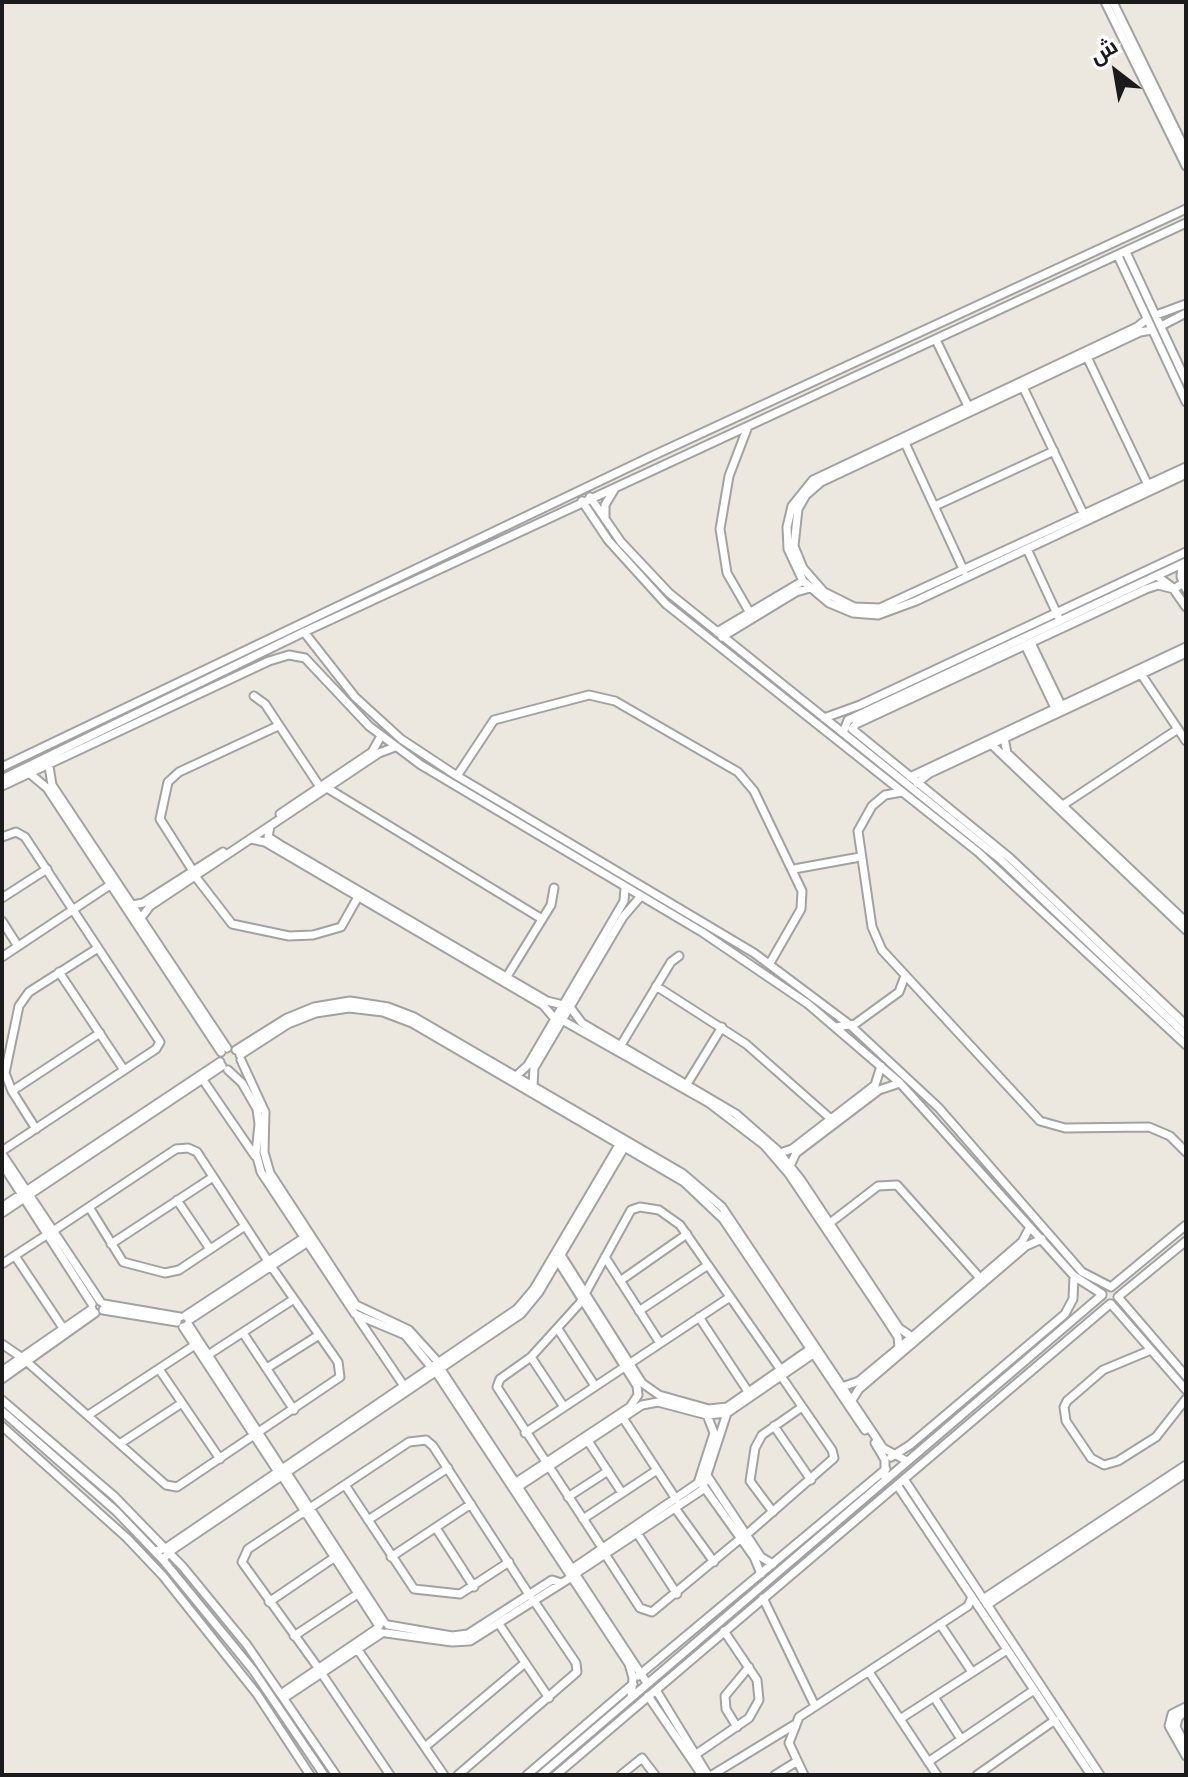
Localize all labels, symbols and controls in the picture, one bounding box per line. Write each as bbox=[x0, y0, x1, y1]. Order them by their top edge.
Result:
text: ش bbox=[1084, 31, 1123, 71]
north arrow bbox=[1076, 32, 1156, 112]

